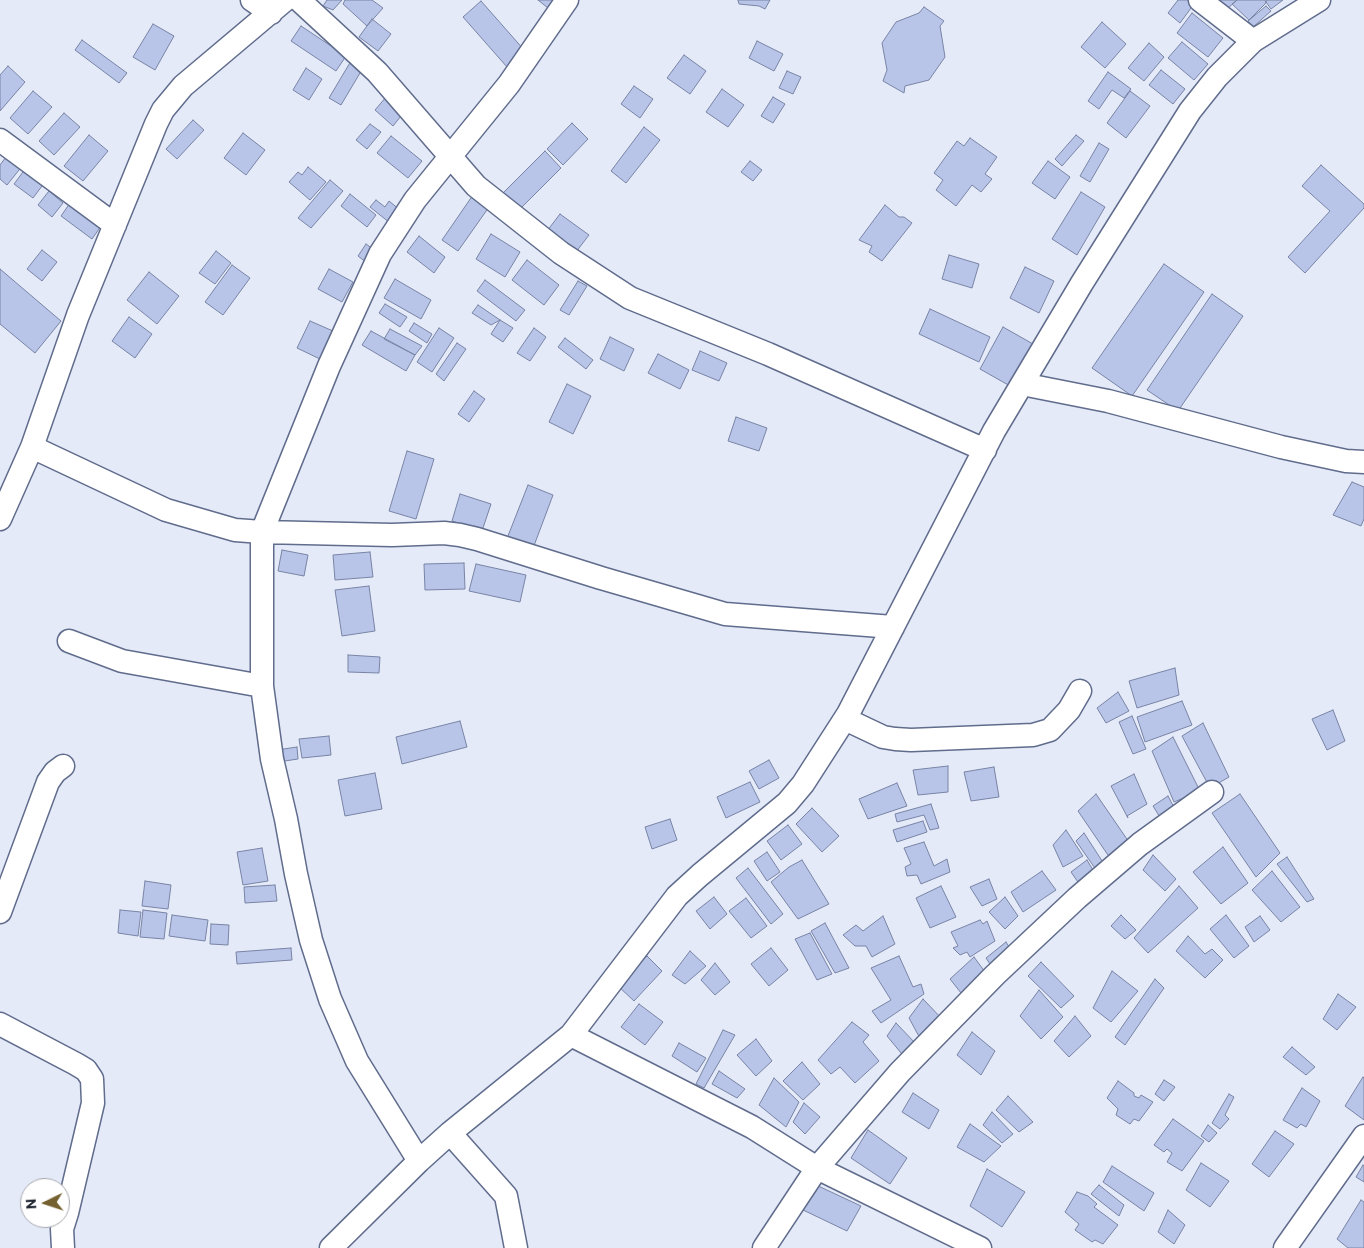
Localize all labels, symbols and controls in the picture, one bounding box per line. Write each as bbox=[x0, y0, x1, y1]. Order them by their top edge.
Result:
north arrow bbox=[20, 1178, 70, 1228]
text: N bbox=[22, 1198, 39, 1210]

